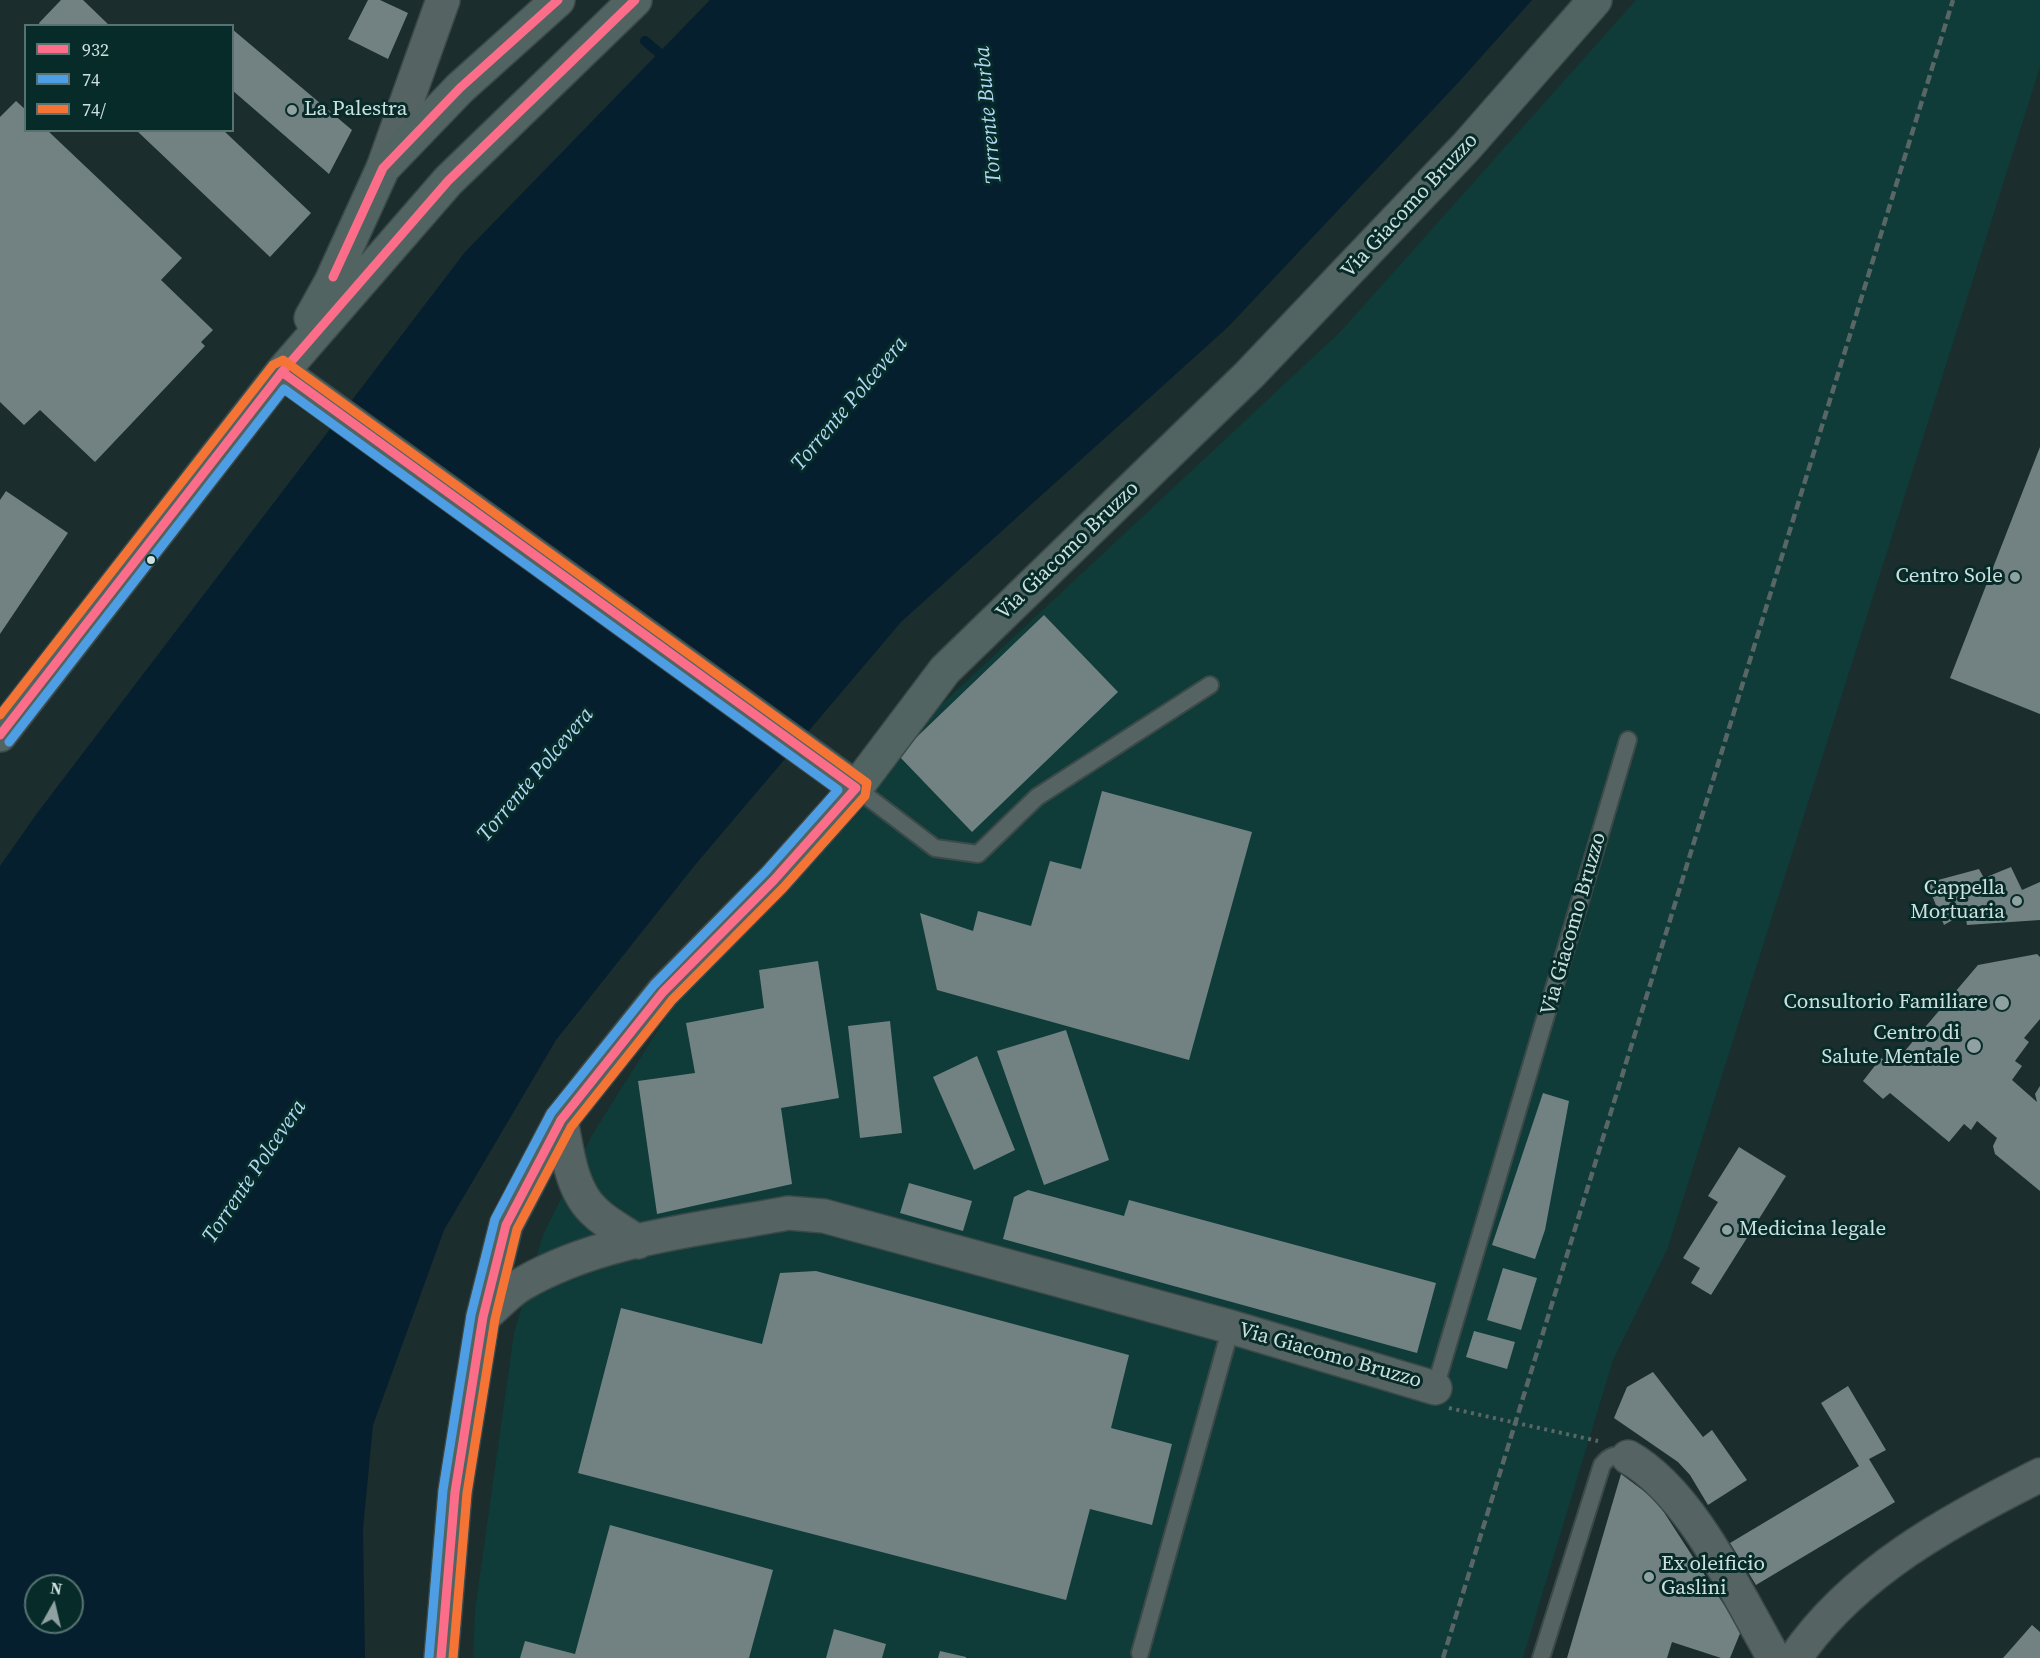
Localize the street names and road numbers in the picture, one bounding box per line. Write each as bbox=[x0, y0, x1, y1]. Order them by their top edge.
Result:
street label: Via Giacomo Bruzzo bbox=[1336, 128, 1484, 284]
street label: Via Giacomo Bruzzo bbox=[991, 476, 1145, 626]
street label: Via Giacomo Bruzzo bbox=[1536, 830, 1612, 1018]
street label: Via Giacomo Bruzzo bbox=[1236, 1318, 1424, 1394]

